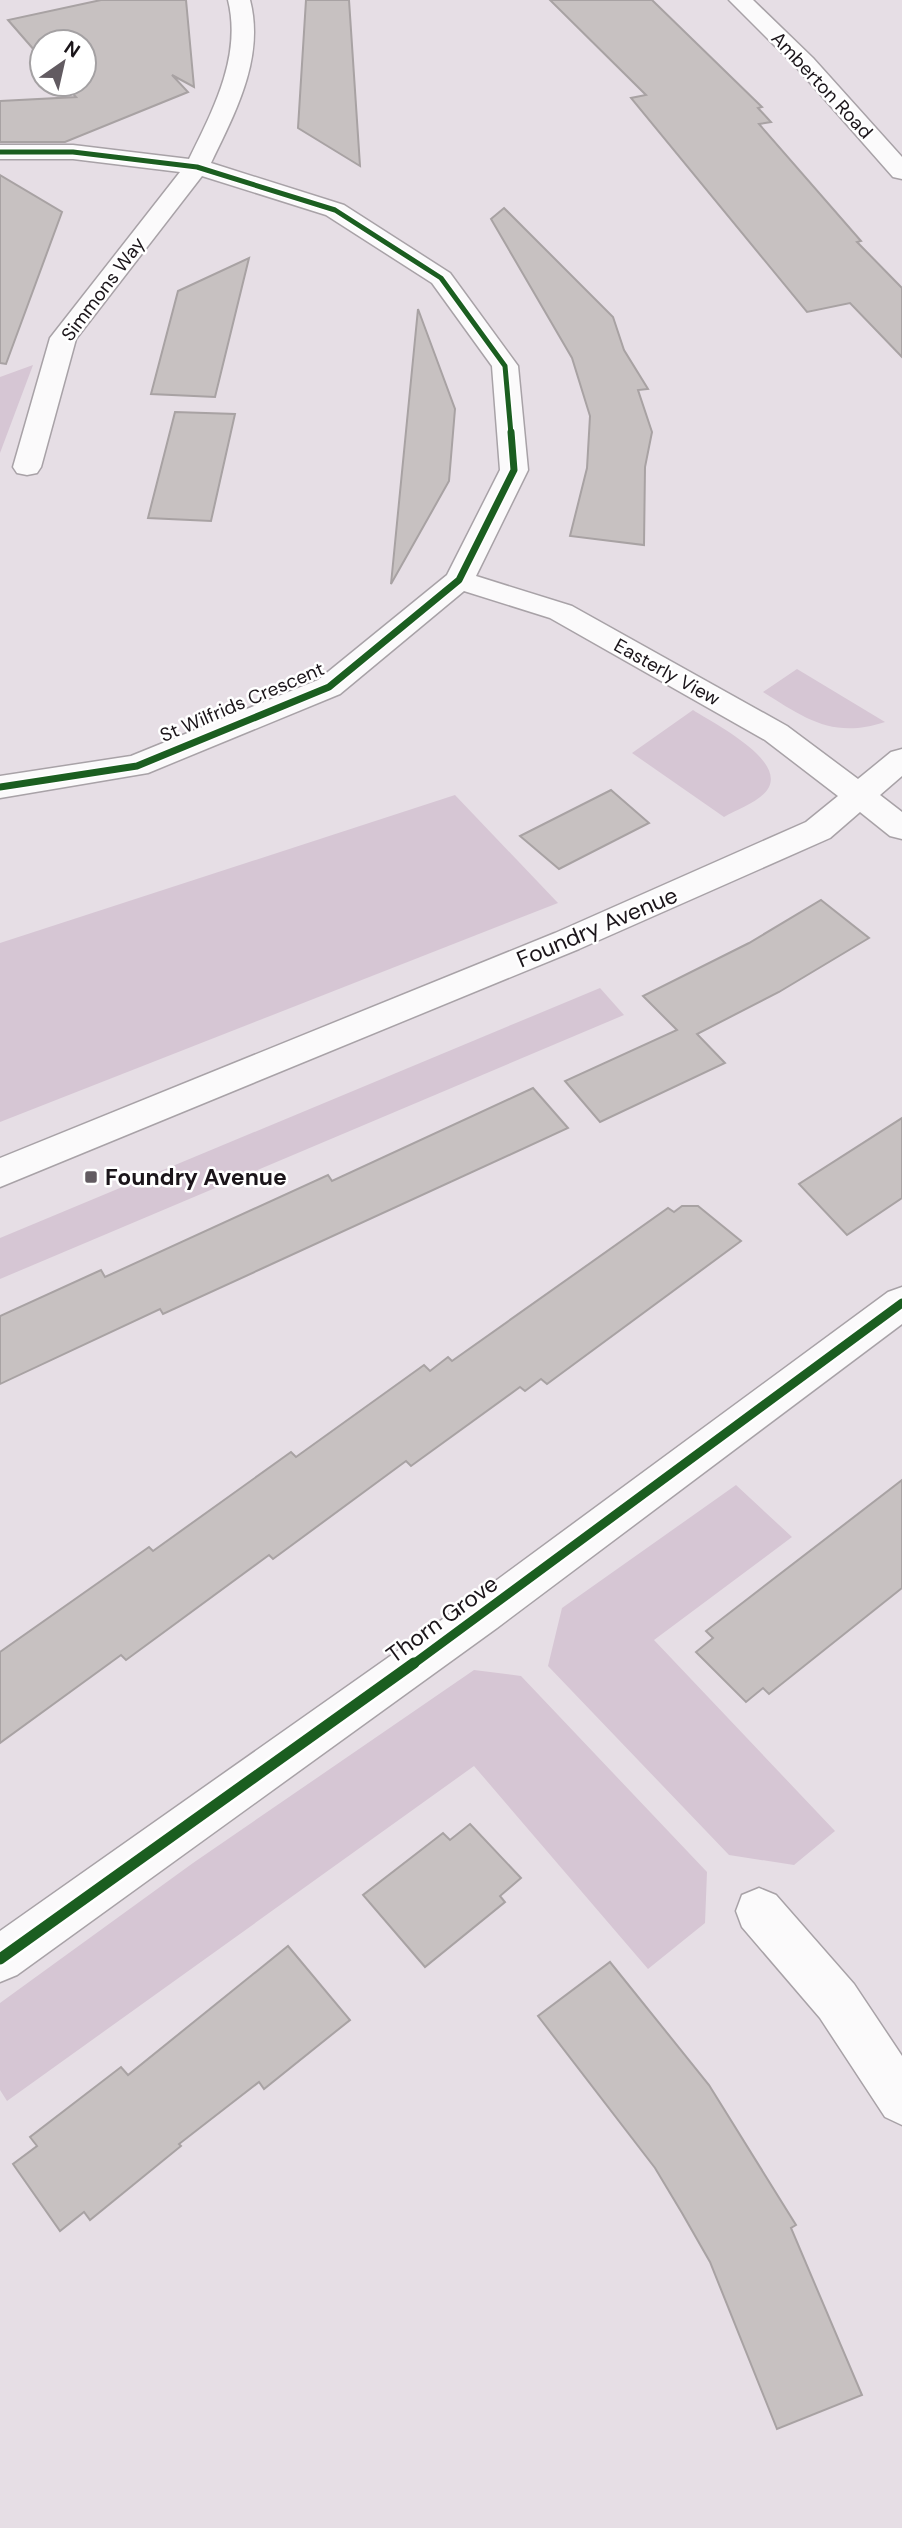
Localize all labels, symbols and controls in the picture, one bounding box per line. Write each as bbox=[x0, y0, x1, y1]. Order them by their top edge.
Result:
street label: Amberton Road bbox=[766, 26, 878, 144]
north arrow bbox=[28, 28, 98, 98]
text: N bbox=[59, 35, 85, 64]
street label: Simmons Way bbox=[56, 232, 151, 346]
street label: Easterly View bbox=[610, 633, 725, 712]
street label: St Wilfrids Crescent bbox=[156, 656, 328, 748]
street label: Foundry Avenue bbox=[512, 880, 682, 974]
place label: Foundry Avenue bbox=[105, 1162, 287, 1192]
marker: Foundry Avenue bbox=[83, 1169, 99, 1185]
street label: Thorn Grove bbox=[380, 1568, 504, 1670]

